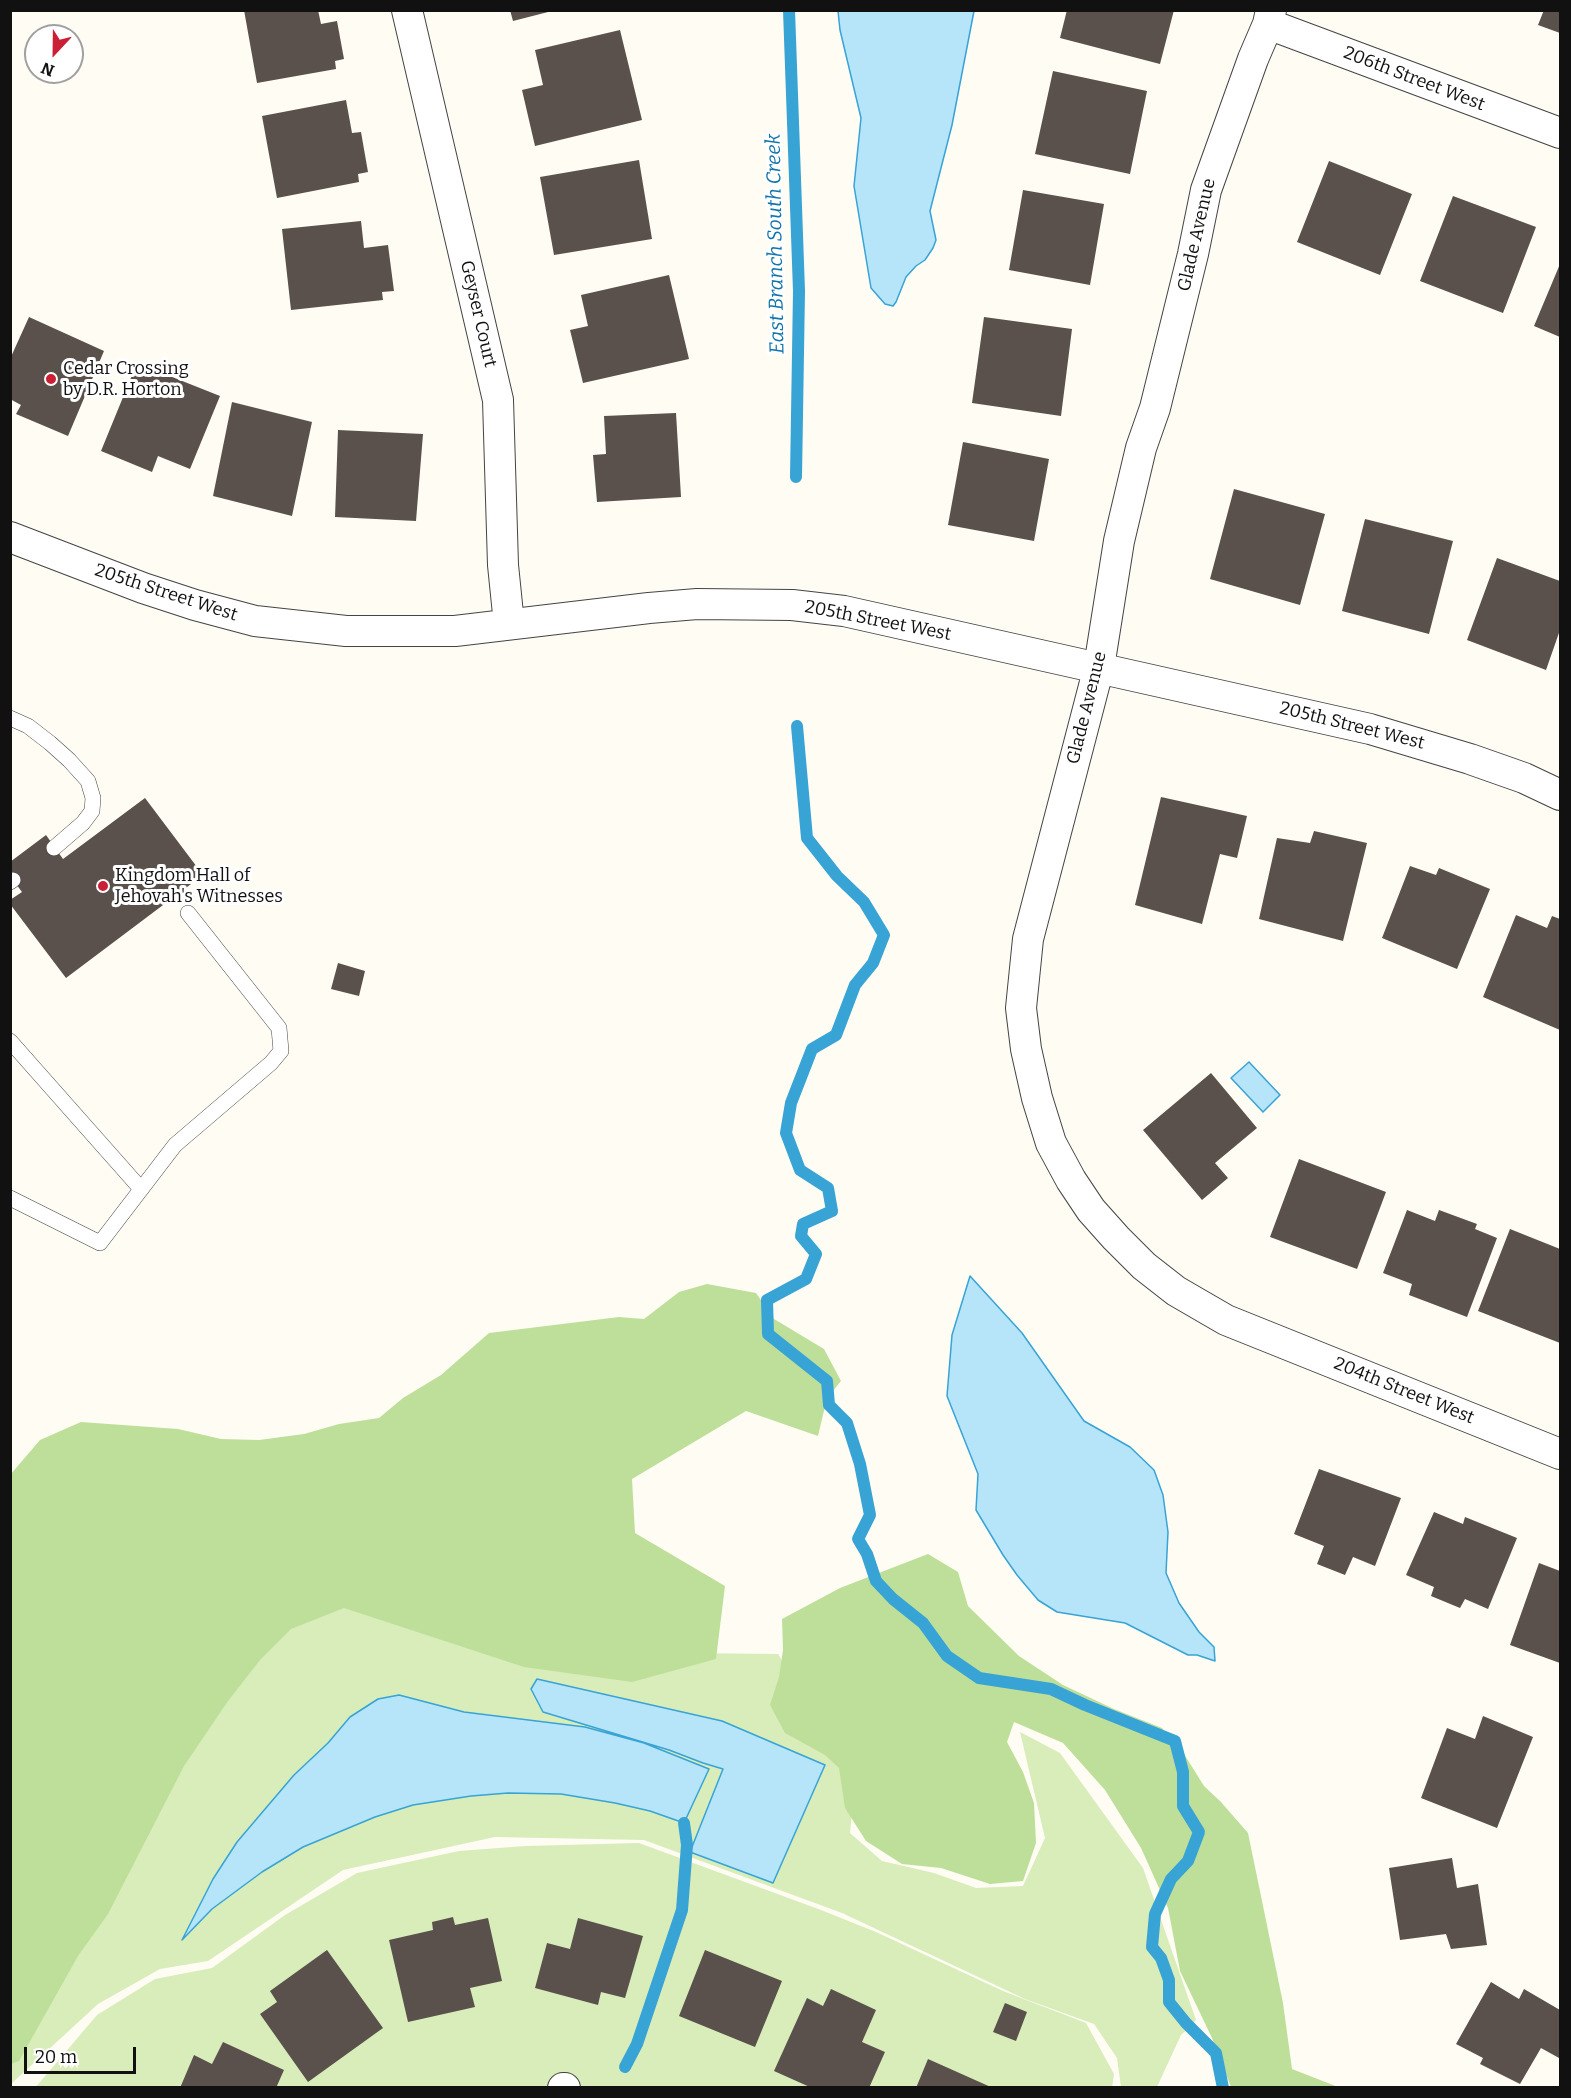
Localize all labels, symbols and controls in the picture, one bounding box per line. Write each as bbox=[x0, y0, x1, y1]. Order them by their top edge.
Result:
north arrow bbox=[24, 24, 84, 84]
street label: 206th Street West bbox=[1340, 42, 1488, 116]
text: N bbox=[39, 58, 57, 80]
water label: East Branch South Creek bbox=[762, 134, 790, 354]
street label: Glade Avenue bbox=[1174, 176, 1220, 294]
street label: Geyser Court bbox=[455, 259, 501, 369]
place label: Cedar Crossing by D.R. Horton bbox=[63, 358, 189, 400]
marker: Cedar Crossing by D.R. Horton bbox=[44, 372, 58, 386]
street label: 205th Street West bbox=[92, 560, 240, 626]
street label: 205th Street West bbox=[803, 596, 953, 646]
street label: Glade Avenue bbox=[1063, 649, 1111, 767]
street label: 205th Street West bbox=[1277, 698, 1427, 754]
place label: Kingdom Hall of Jehovah's Witnesses bbox=[115, 865, 283, 908]
marker: Kingdom Hall of Jehovah's Witnesses bbox=[96, 879, 110, 893]
street label: 204th Street West bbox=[1331, 1353, 1477, 1429]
scale bar bbox=[27, 2035, 140, 2073]
text: 20 m bbox=[35, 2046, 77, 2068]

